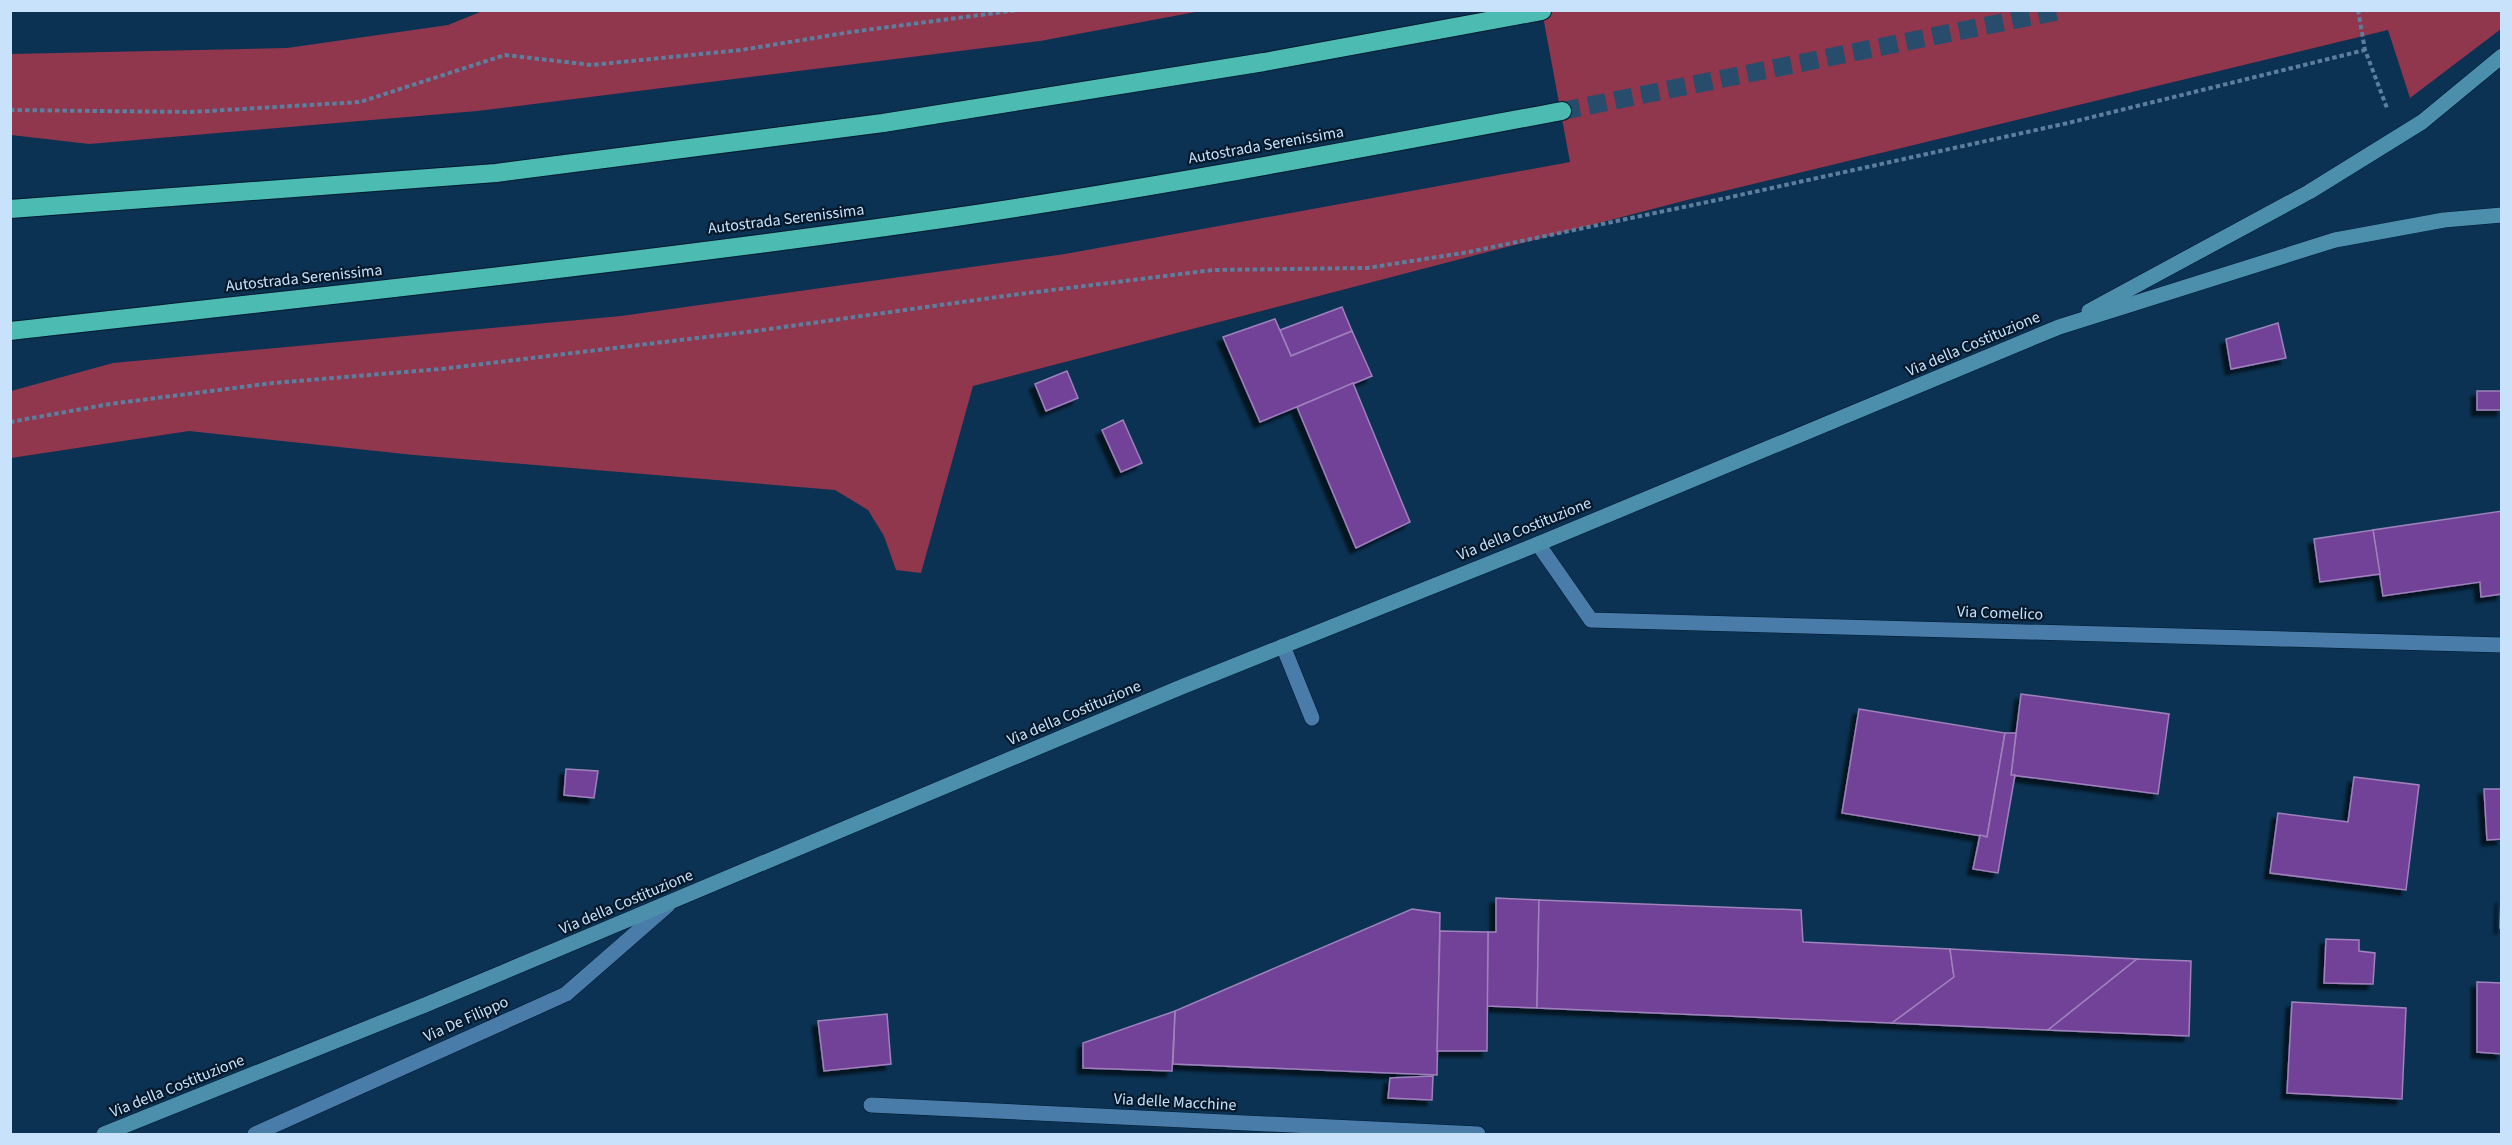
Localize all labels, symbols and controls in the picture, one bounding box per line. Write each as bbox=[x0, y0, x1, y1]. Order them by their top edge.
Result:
street label: Autostrada Serenissima bbox=[1187, 120, 1345, 170]
street label: Autostrada Serenissima bbox=[707, 198, 865, 240]
street label: Autostrada Serenissima bbox=[225, 259, 383, 297]
street label: Via della Costituzione bbox=[1903, 306, 2043, 382]
street label: Via della Costituzione bbox=[1453, 492, 1595, 566]
street label: Via Comelico bbox=[1957, 601, 2043, 625]
street label: Via della Costituzione bbox=[1004, 675, 1144, 751]
street label: Via della Costituzione bbox=[556, 864, 696, 940]
street label: Via De Filippo bbox=[420, 991, 512, 1047]
street label: Via della Costituzione bbox=[106, 1049, 248, 1123]
street label: Via delle Macchine bbox=[1113, 1088, 1237, 1116]

